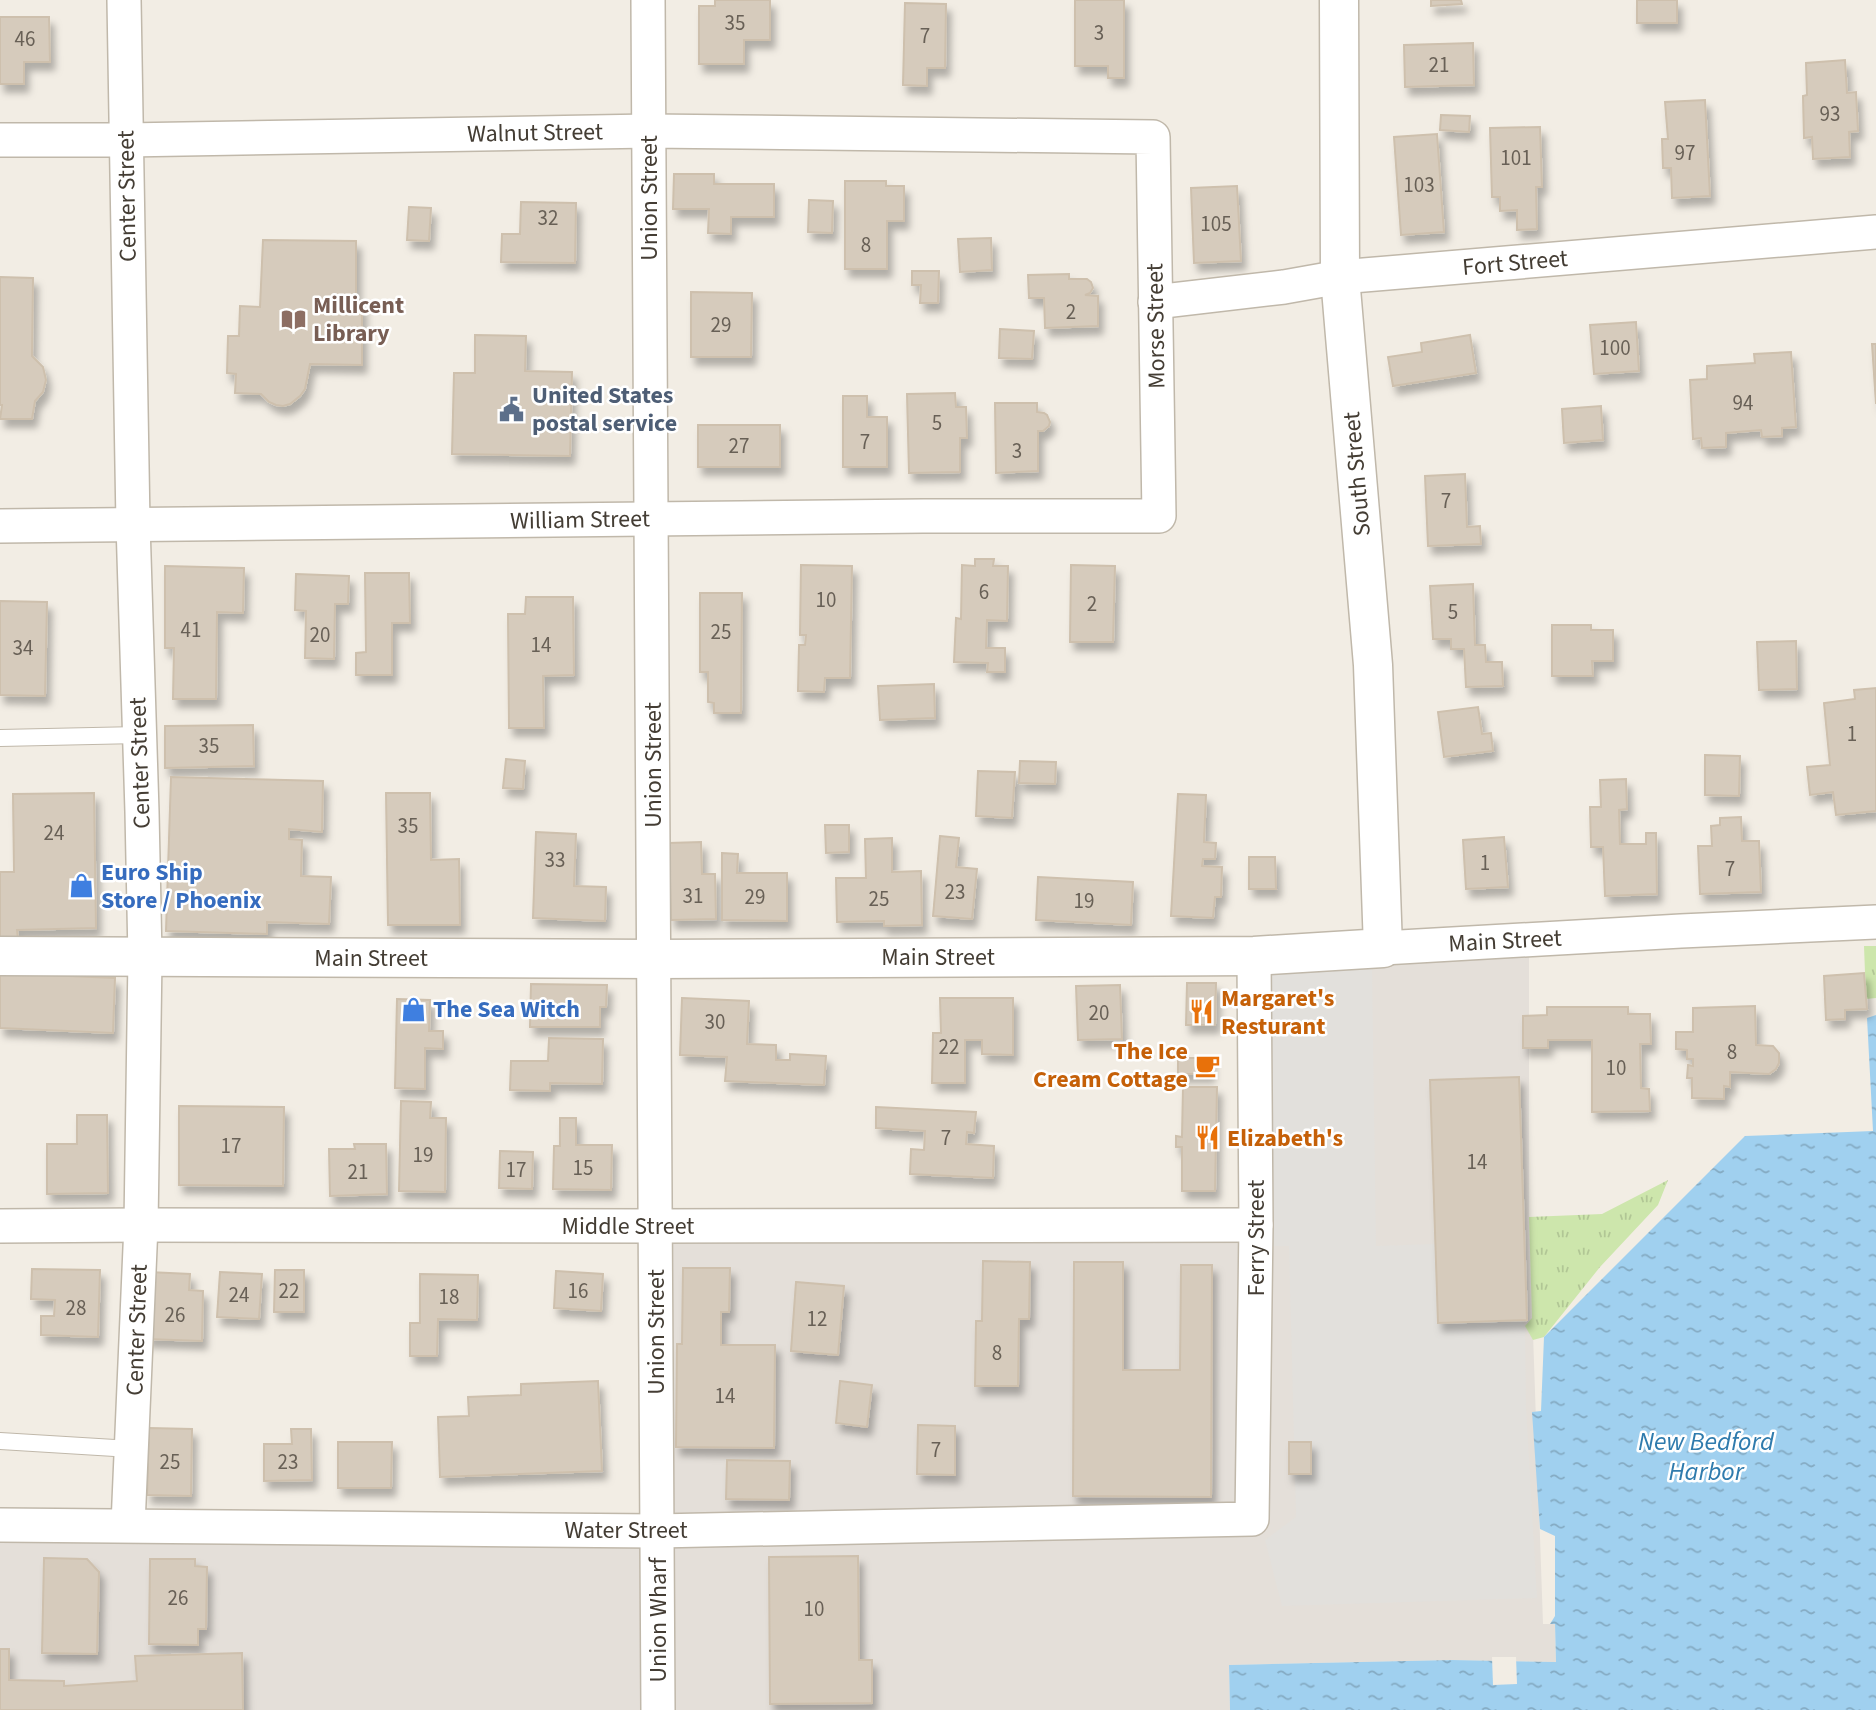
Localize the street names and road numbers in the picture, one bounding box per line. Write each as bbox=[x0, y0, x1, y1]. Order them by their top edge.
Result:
street label: Walnut Street bbox=[467, 114, 603, 152]
street label: Center Street bbox=[108, 130, 146, 262]
street label: Union Street bbox=[632, 135, 667, 261]
street label: Fort Street bbox=[1461, 241, 1569, 285]
street label: Morse Street bbox=[1137, 263, 1175, 389]
street label: South Street bbox=[1334, 410, 1380, 538]
street label: William Street bbox=[510, 501, 650, 539]
street label: Center Street bbox=[120, 697, 160, 829]
street label: Union Street bbox=[636, 702, 671, 828]
street label: Main Street bbox=[1447, 921, 1563, 961]
street label: Main Street bbox=[881, 940, 995, 975]
street label: Main Street bbox=[314, 941, 428, 976]
street label: Ferry Street bbox=[1239, 1180, 1274, 1296]
street label: Middle Street bbox=[562, 1209, 694, 1244]
street label: Center Street bbox=[117, 1264, 157, 1396]
street label: Union Street bbox=[639, 1269, 674, 1395]
street label: Water Street bbox=[564, 1513, 688, 1548]
street label: Union Wharf bbox=[641, 1557, 676, 1682]

